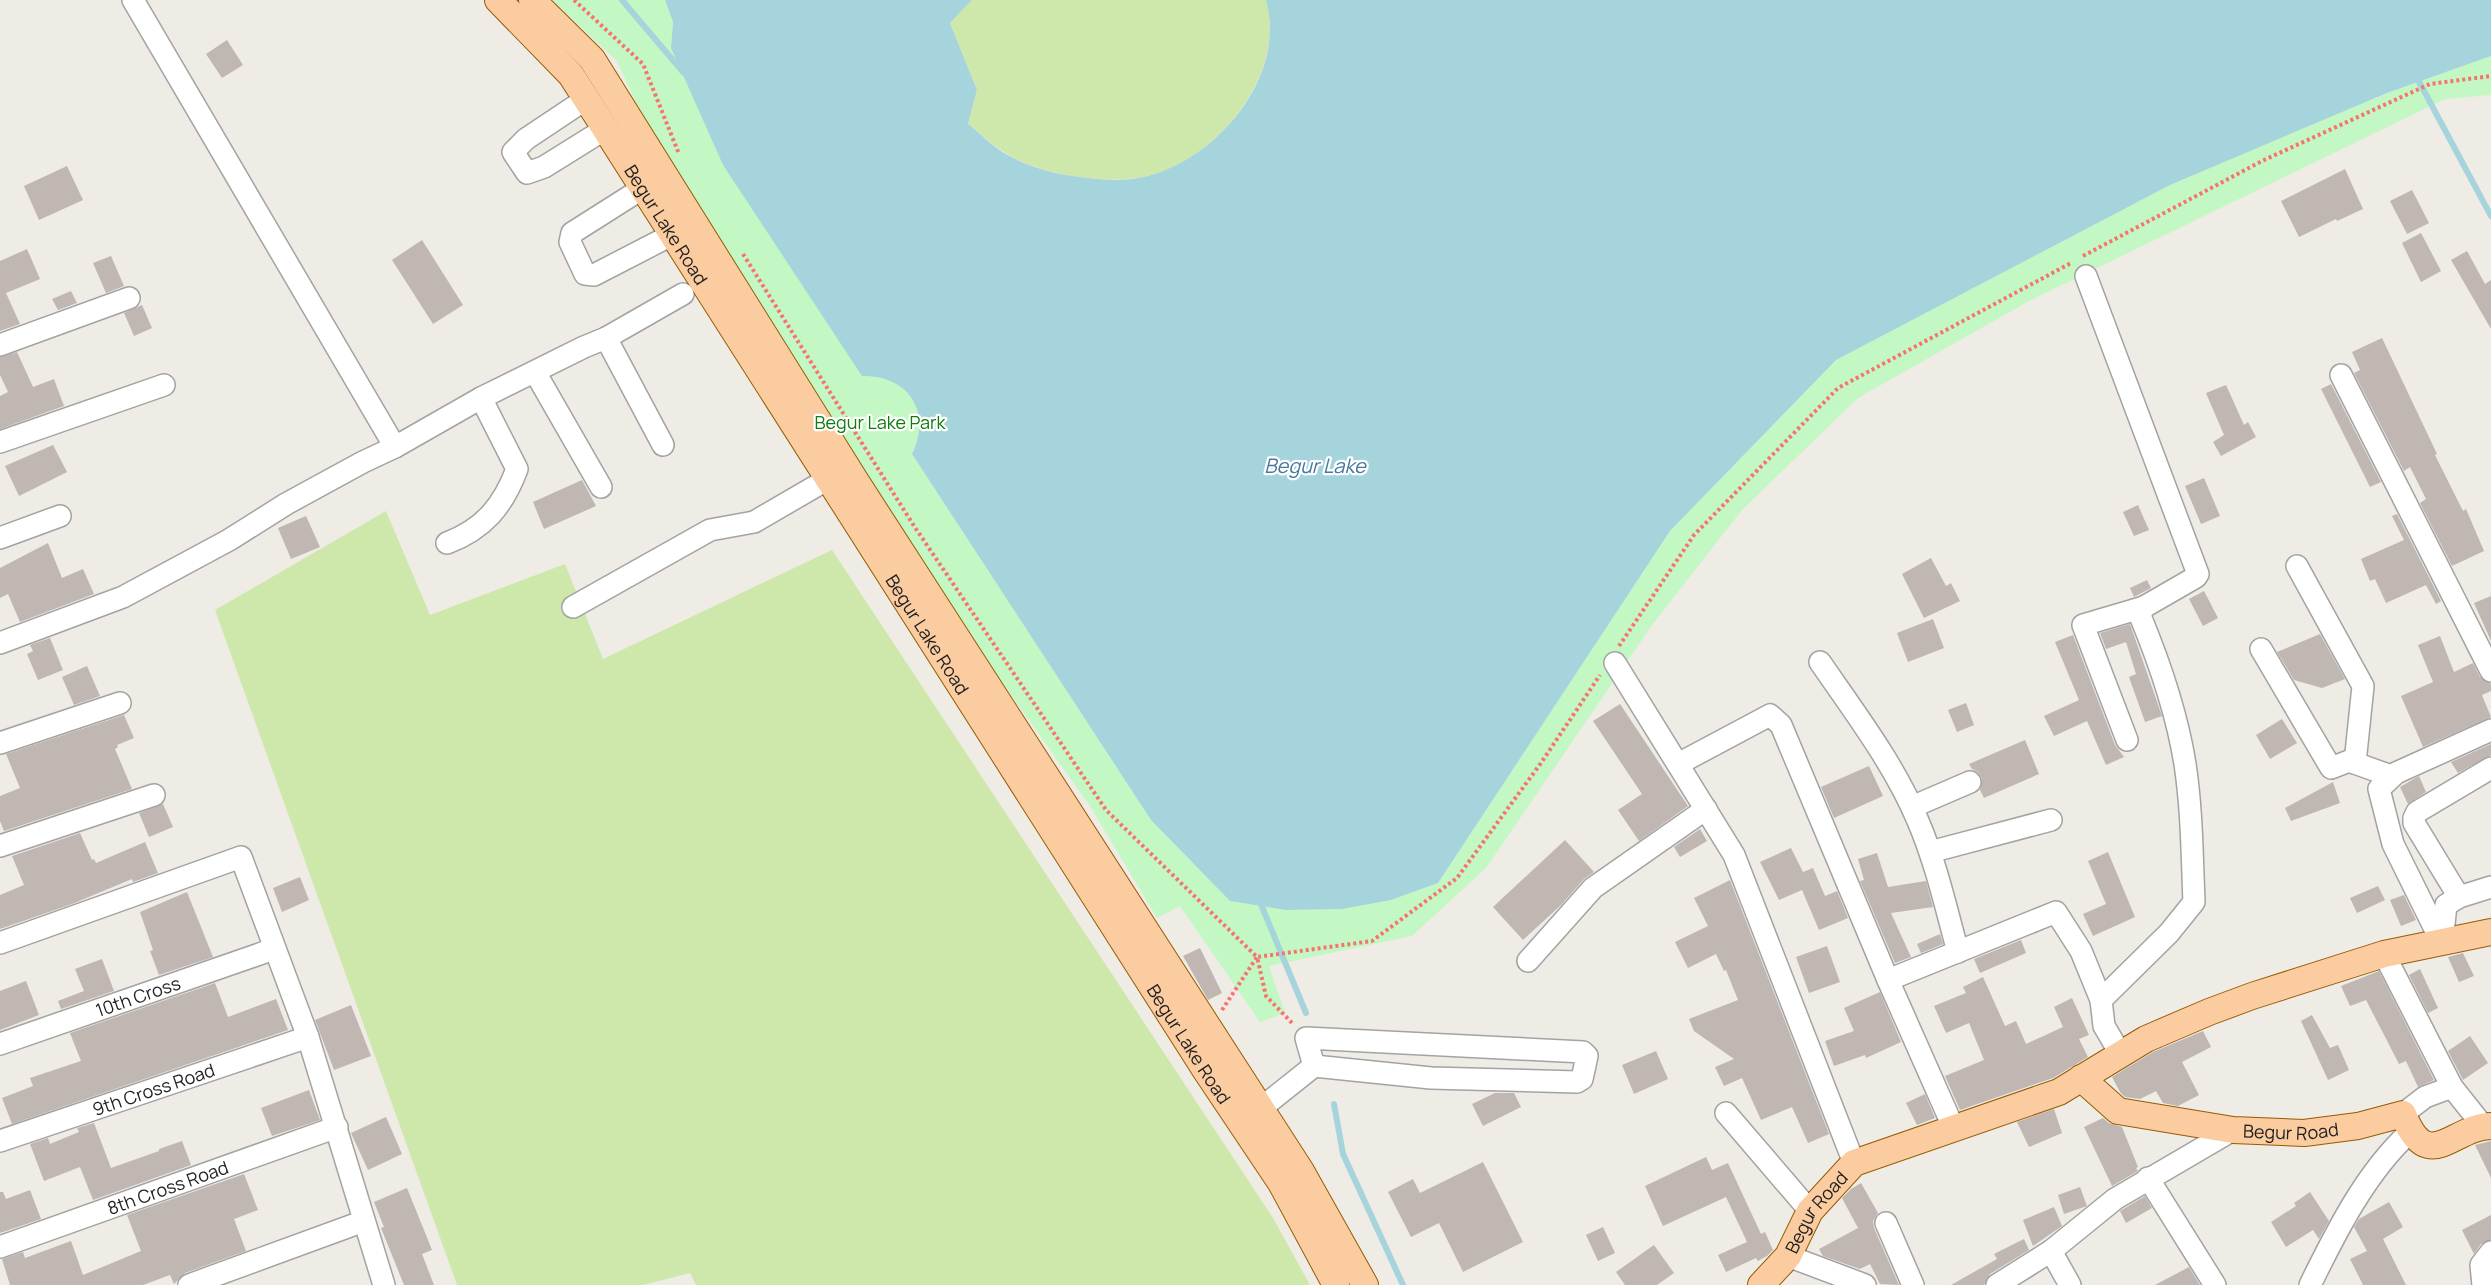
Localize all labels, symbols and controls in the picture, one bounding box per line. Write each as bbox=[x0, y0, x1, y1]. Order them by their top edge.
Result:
street label: Begur Lake Road bbox=[619, 160, 714, 289]
park label: Begur Lake Park bbox=[815, 410, 947, 434]
water label: Begur Lake bbox=[1264, 452, 1367, 479]
street label: Begur Lake Road bbox=[880, 570, 975, 699]
street label: 10th Cross bbox=[92, 970, 184, 1022]
street label: Begur Lake Road bbox=[1142, 980, 1237, 1108]
street label: 9th Cross Road bbox=[89, 1057, 218, 1121]
street label: Begur Road bbox=[2242, 1117, 2340, 1145]
street label: 8th Cross Road bbox=[104, 1155, 232, 1220]
street label: Begur Road bbox=[1779, 1166, 1853, 1257]

